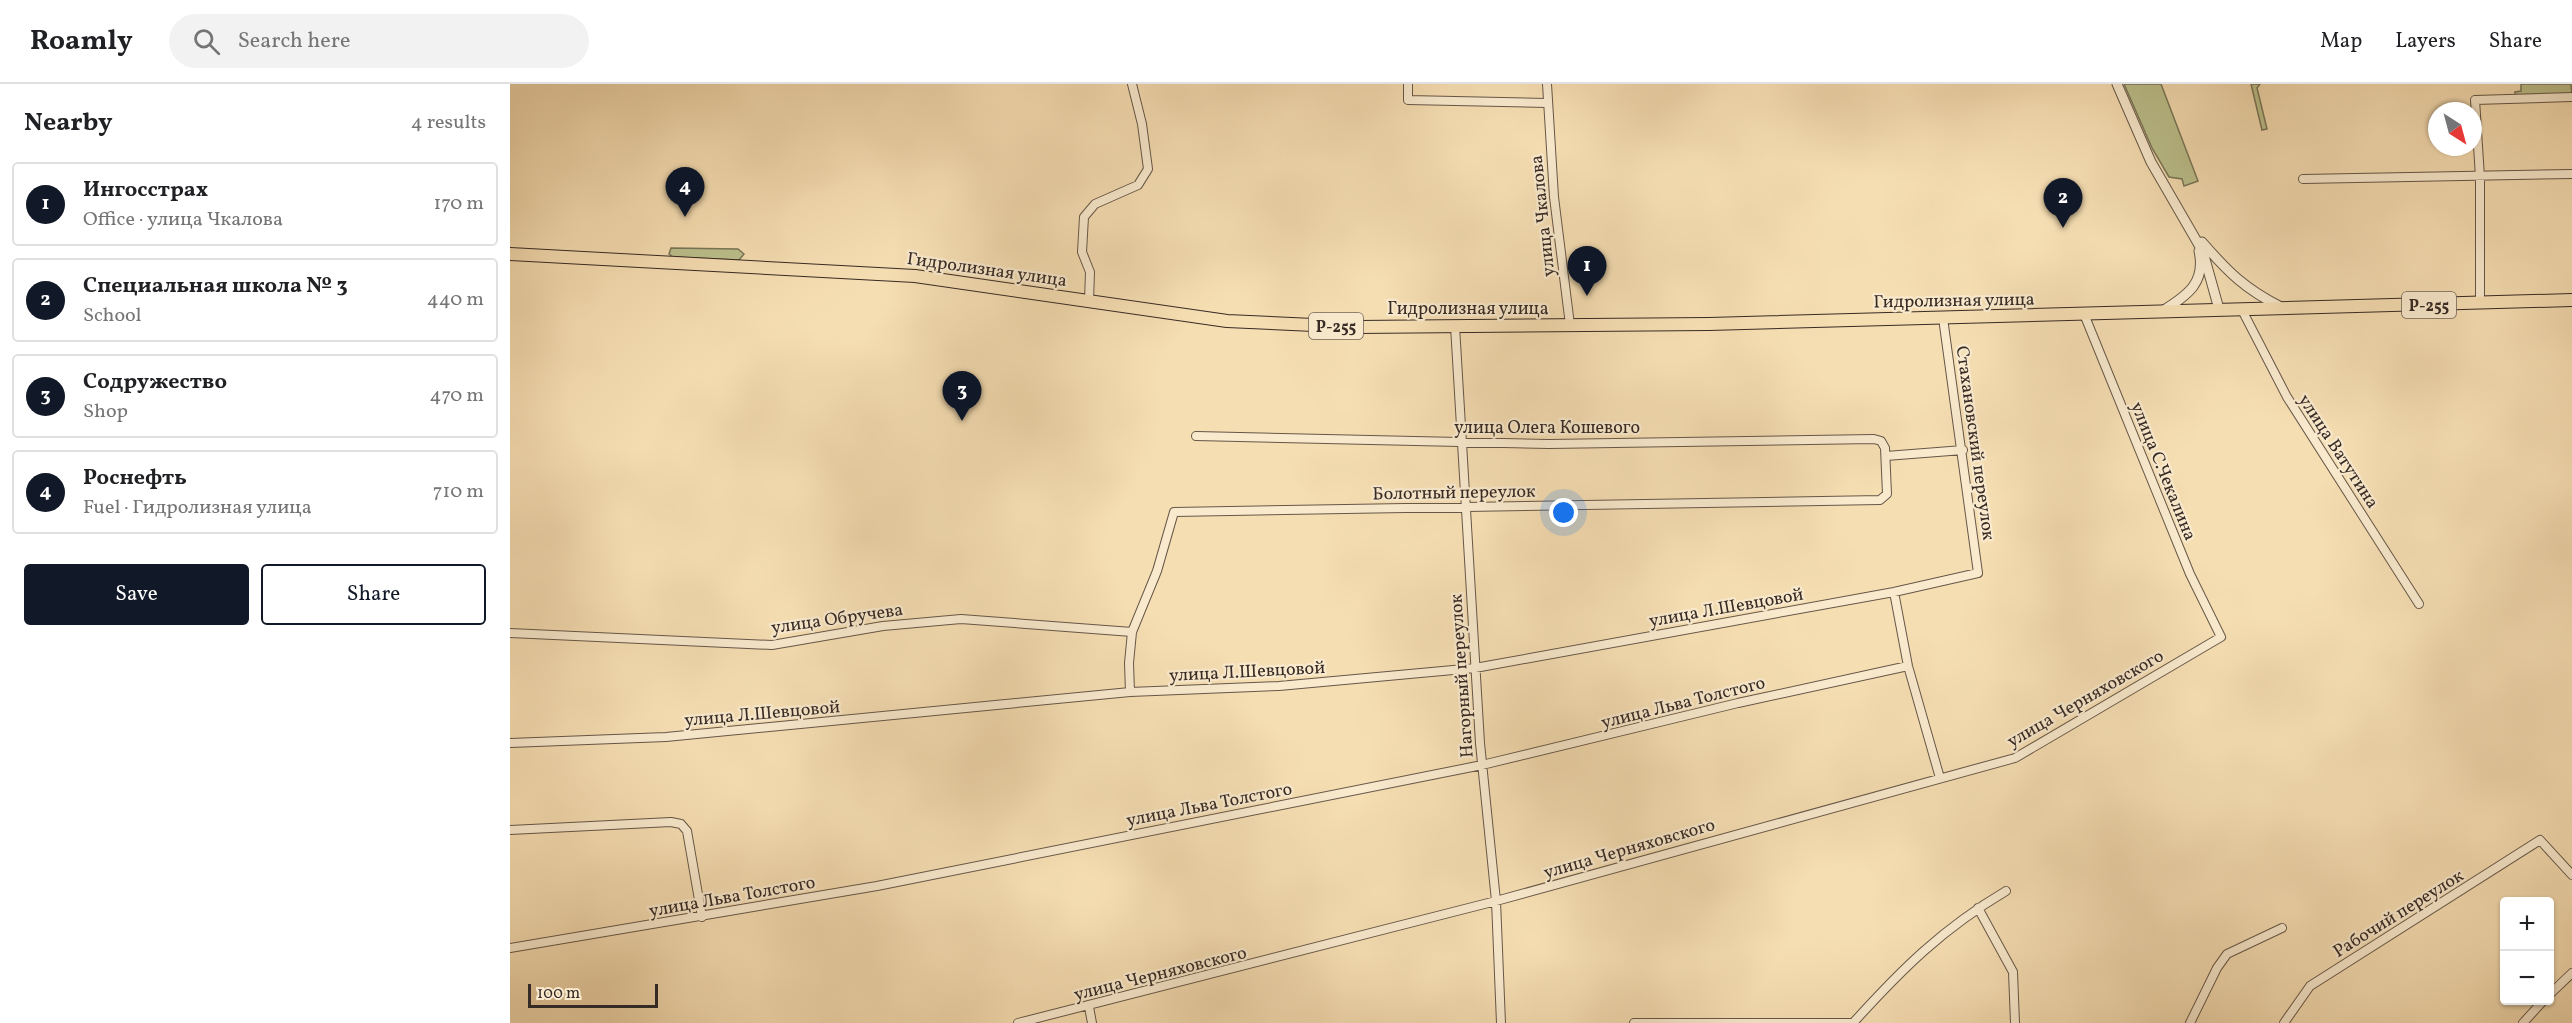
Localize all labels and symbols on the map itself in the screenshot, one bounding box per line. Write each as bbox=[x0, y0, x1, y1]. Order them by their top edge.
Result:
north arrow bbox=[2428, 102, 2482, 156]
street label: улица Чкалова bbox=[1525, 154, 1562, 278]
pin: 4 bbox=[666, 168, 705, 217]
pin: 2 bbox=[2044, 178, 2082, 228]
pin: 1 bbox=[1568, 246, 1606, 296]
street label: Гидролизная улица bbox=[905, 247, 1069, 294]
street label: Гидролизная улица bbox=[1873, 288, 2035, 315]
road number: Р-255 bbox=[2402, 292, 2456, 318]
street label: Гидролизная улица bbox=[1387, 297, 1549, 322]
road number: Р-255 bbox=[1309, 313, 1363, 339]
street label: Стахановский переулок bbox=[1948, 344, 2001, 542]
pin: 3 bbox=[942, 372, 982, 421]
street label: улица Ватутина bbox=[2291, 390, 2384, 514]
street label: улица С.Чекалина bbox=[2123, 398, 2202, 545]
street label: улица Олега Кошевого bbox=[1454, 416, 1640, 441]
street label: Болотный переулок bbox=[1372, 480, 1536, 507]
your location bbox=[1549, 498, 1578, 527]
street label: улица Л.Шевцовой bbox=[1647, 583, 1805, 634]
street label: Нагорный переулок bbox=[1444, 593, 1481, 759]
street label: улица Обручева bbox=[770, 598, 905, 641]
street label: улица Черняховского bbox=[2003, 644, 2169, 754]
street label: улица Л.Шевцовой bbox=[1168, 656, 1326, 689]
street label: улица Льва Толстого bbox=[1599, 671, 1768, 736]
street label: улица Л.Шевцовой bbox=[683, 695, 841, 734]
street label: улица Льва Толстого bbox=[1124, 777, 1294, 834]
street label: улица Черняховского bbox=[1541, 813, 1718, 886]
street label: Рабочий переулок bbox=[2329, 864, 2469, 965]
street label: улица Льва Толстого bbox=[647, 871, 817, 924]
street label: улица Черняховского bbox=[1071, 941, 1249, 1008]
scale bar bbox=[528, 981, 658, 1008]

